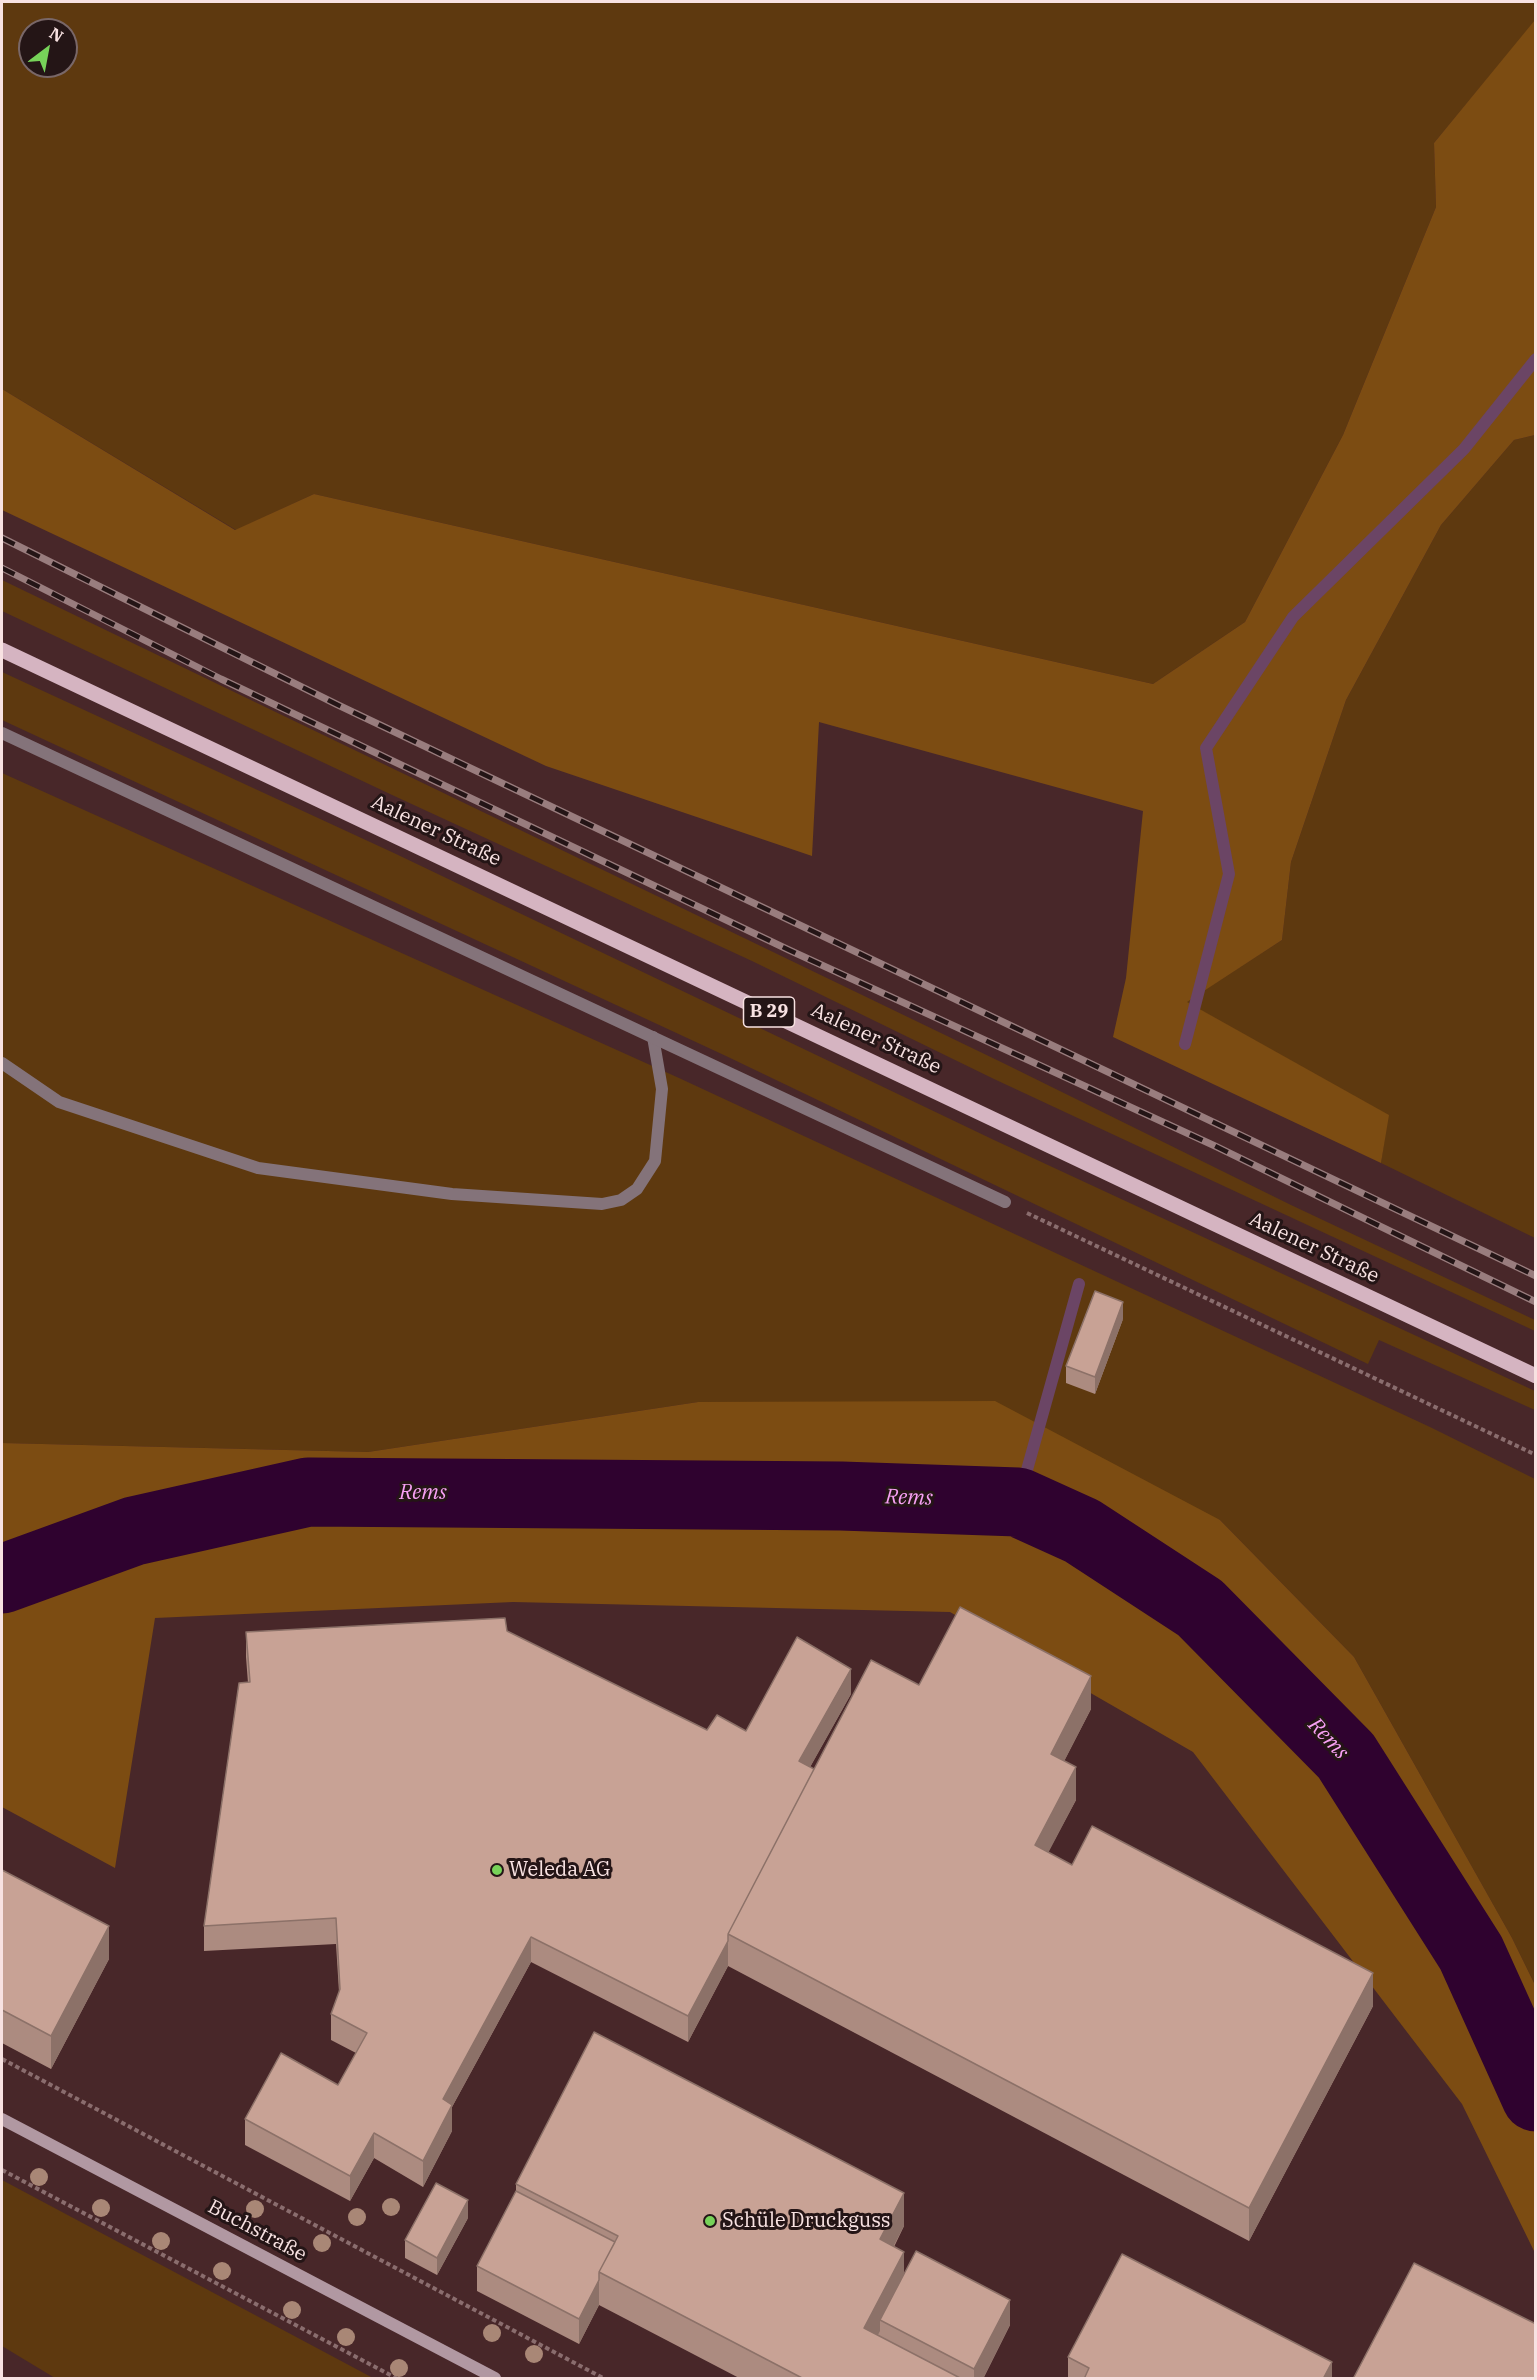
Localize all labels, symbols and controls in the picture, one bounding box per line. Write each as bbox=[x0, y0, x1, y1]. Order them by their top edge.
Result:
north arrow bbox=[18, 18, 78, 78]
text: N bbox=[46, 23, 67, 46]
street label: Aalener Straße bbox=[367, 790, 505, 872]
road number: B 29 bbox=[744, 997, 794, 1027]
street label: Aalener Straße bbox=[807, 998, 945, 1080]
street label: Aalener Straße bbox=[1245, 1207, 1383, 1289]
water label: Rems bbox=[399, 1480, 447, 1506]
water label: Rems bbox=[885, 1485, 933, 1511]
water label: Rems bbox=[1303, 1713, 1353, 1765]
place label: Weleda AG bbox=[509, 1858, 610, 1882]
marker: Weleda AG bbox=[490, 1863, 504, 1877]
street label: Buchstraße bbox=[204, 2195, 310, 2267]
place label: Schüle Druckguss bbox=[722, 2209, 891, 2233]
marker: Schüle Druckguss bbox=[703, 2214, 717, 2228]

